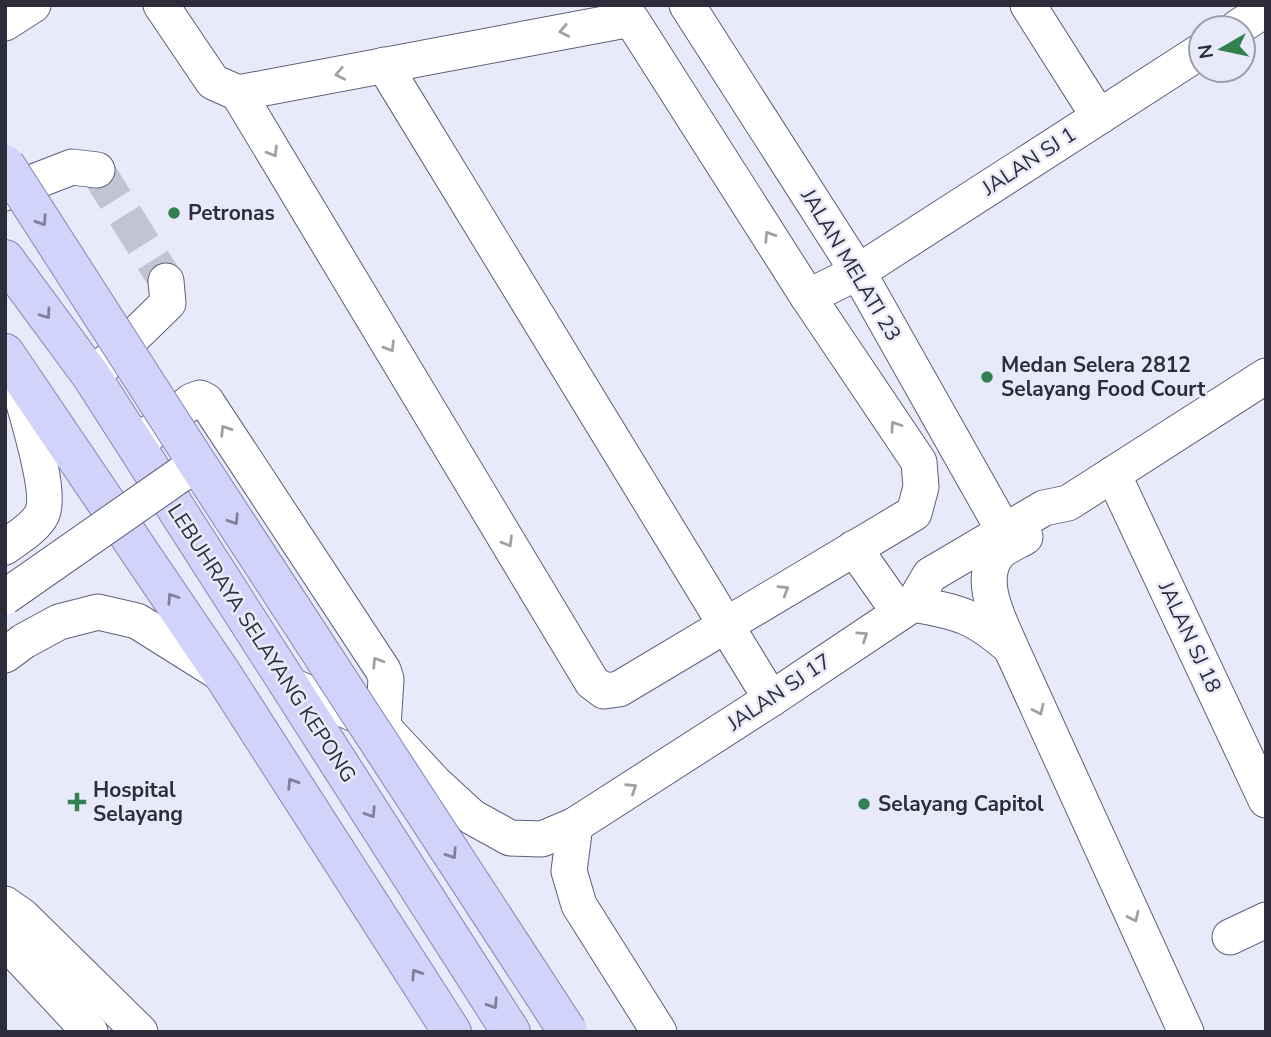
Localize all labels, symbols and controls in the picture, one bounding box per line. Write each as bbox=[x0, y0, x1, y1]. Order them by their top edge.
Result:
north arrow bbox=[1187, 14, 1257, 84]
one-way arrow bbox=[558, 23, 570, 38]
text: N bbox=[1192, 42, 1220, 61]
one-way arrow bbox=[334, 66, 346, 81]
street label: JALAN SJ 1 bbox=[976, 120, 1081, 202]
one-way arrow bbox=[265, 144, 278, 157]
street label: JALAN MELATI 23 bbox=[794, 183, 908, 346]
place label: Petronas bbox=[188, 199, 275, 227]
marker: Petronas bbox=[166, 205, 182, 221]
one-way arrow bbox=[34, 213, 47, 226]
one-way arrow bbox=[765, 231, 778, 244]
one-way arrow bbox=[37, 307, 50, 319]
one-way arrow bbox=[382, 339, 395, 352]
place label: Medan Selera 2812 Selayang Food Court bbox=[1001, 351, 1206, 403]
marker: Medan Selera 2812 Selayang Food Court bbox=[979, 369, 995, 385]
one-way arrow bbox=[891, 421, 903, 434]
one-way arrow bbox=[221, 425, 234, 438]
street label: LEBUHRAYA SELAYANG KEPONG bbox=[161, 498, 363, 788]
one-way arrow bbox=[226, 512, 239, 525]
one-way arrow bbox=[499, 534, 512, 547]
street label: JALAN SJ 18 bbox=[1152, 576, 1228, 697]
one-way arrow bbox=[777, 586, 790, 599]
one-way arrow bbox=[167, 592, 180, 605]
one-way arrow bbox=[855, 632, 868, 644]
street label: JALAN SJ 17 bbox=[721, 647, 836, 738]
one-way arrow bbox=[373, 656, 386, 669]
one-way arrow bbox=[1031, 703, 1045, 715]
place label: Hospital Selayang bbox=[93, 776, 183, 828]
one-way arrow bbox=[288, 778, 301, 791]
one-way arrow bbox=[624, 784, 637, 797]
place label: Selayang Capitol bbox=[878, 790, 1044, 818]
marker: Hospital Selayang bbox=[67, 792, 87, 812]
marker: Selayang Capitol bbox=[856, 796, 872, 812]
one-way arrow bbox=[362, 805, 375, 818]
one-way arrow bbox=[444, 846, 457, 859]
one-way arrow bbox=[1126, 910, 1140, 922]
one-way arrow bbox=[411, 969, 424, 982]
one-way arrow bbox=[485, 997, 498, 1010]

